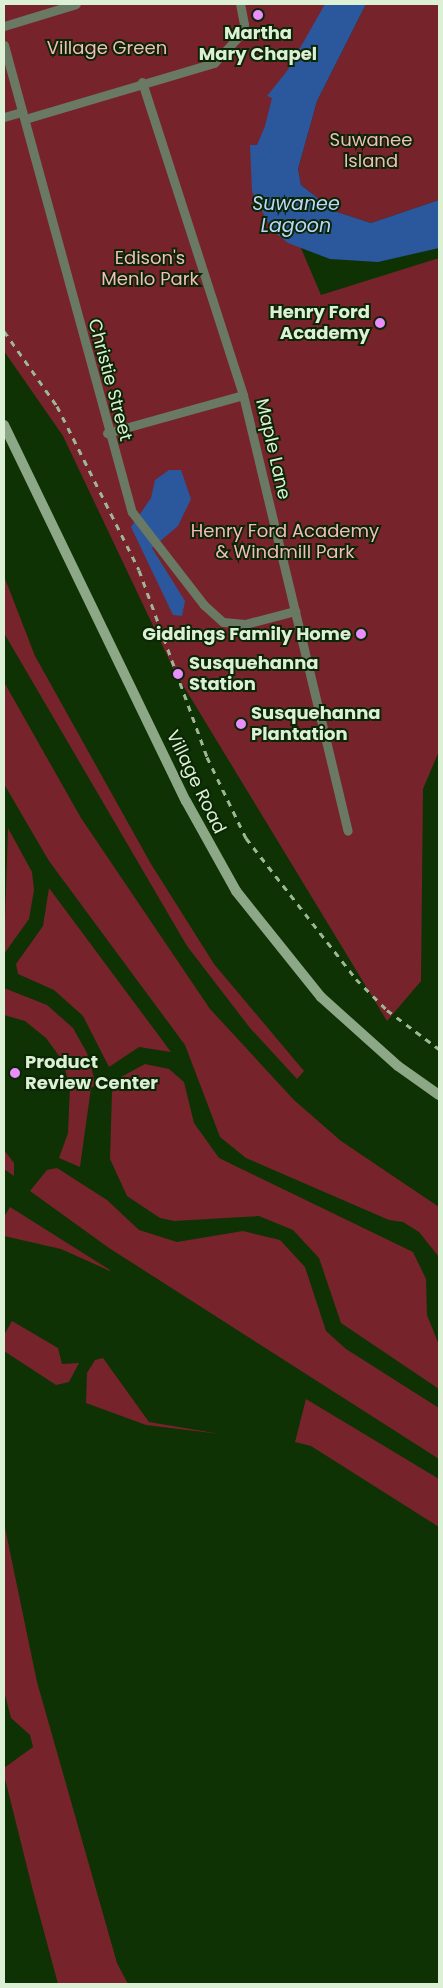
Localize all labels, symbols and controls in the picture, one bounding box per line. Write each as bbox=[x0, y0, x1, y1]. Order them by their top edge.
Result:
marker: Martha Mary Chapel bbox=[252, 9, 264, 21]
place label: Martha Mary Chapel bbox=[199, 23, 317, 66]
park label: Village Green bbox=[47, 37, 167, 59]
park label: Suwanee Island bbox=[330, 130, 412, 172]
water label: Suwanee Lagoon bbox=[252, 193, 340, 237]
park label: Edison's Menlo Park bbox=[101, 248, 199, 290]
place label: Henry Ford Academy bbox=[269, 302, 370, 344]
street label: Christie Street bbox=[83, 317, 137, 443]
marker: Henry Ford Academy bbox=[374, 317, 386, 329]
street label: Maple Lane bbox=[251, 396, 295, 502]
park label: Henry Ford Academy & Windmill Park bbox=[191, 521, 379, 564]
place label: Giddings Family Home bbox=[142, 623, 351, 645]
marker: Giddings Family Home bbox=[355, 628, 367, 640]
place label: Susquehanna Station bbox=[189, 653, 319, 696]
marker: Susquehanna Station bbox=[171, 667, 185, 681]
place label: Susquehanna Plantation bbox=[251, 703, 381, 746]
marker: Susquehanna Plantation bbox=[235, 718, 247, 730]
street label: Village Road bbox=[162, 727, 230, 837]
place label: Product Review Center bbox=[25, 1052, 158, 1094]
marker: Product Review Center bbox=[9, 1067, 21, 1079]

